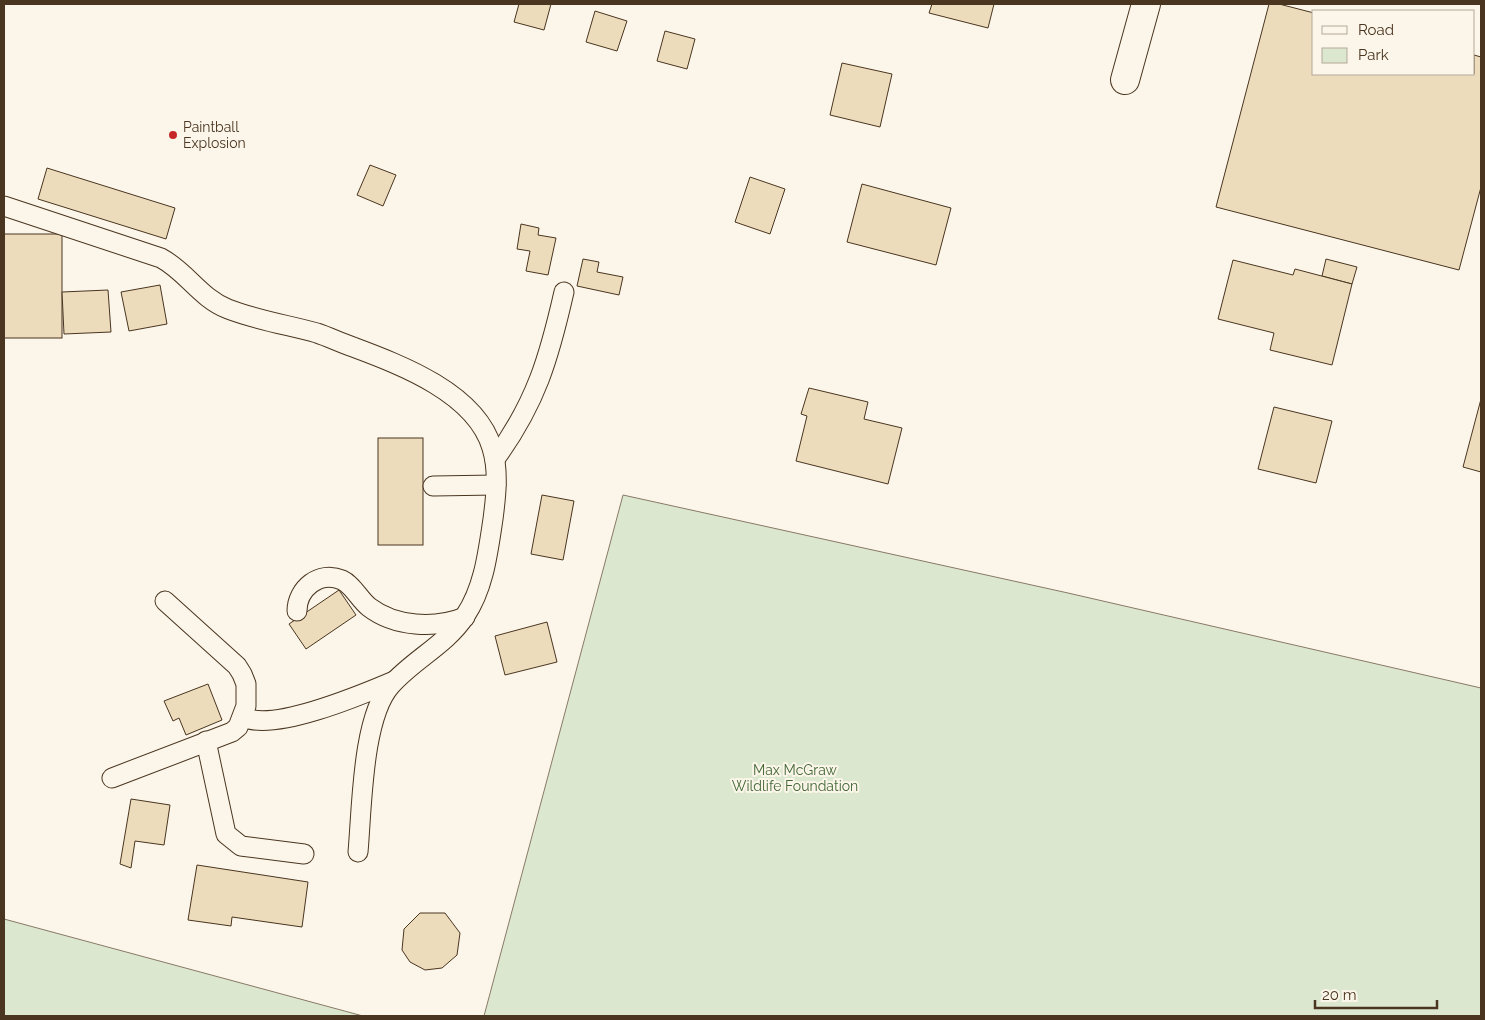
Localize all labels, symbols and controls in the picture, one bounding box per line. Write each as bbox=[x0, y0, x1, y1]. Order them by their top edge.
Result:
legend bbox=[1312, 10, 1475, 75]
text: Road bbox=[1358, 21, 1394, 39]
text: Park bbox=[1358, 46, 1389, 64]
place label: Paintball Explosion bbox=[183, 119, 246, 151]
marker: Paintball Explosion bbox=[167, 129, 179, 141]
park label: Max McGraw Wildlife Foundation bbox=[732, 762, 858, 794]
scale bar bbox=[1315, 978, 1438, 1010]
text: 20 m bbox=[1322, 986, 1357, 1004]

